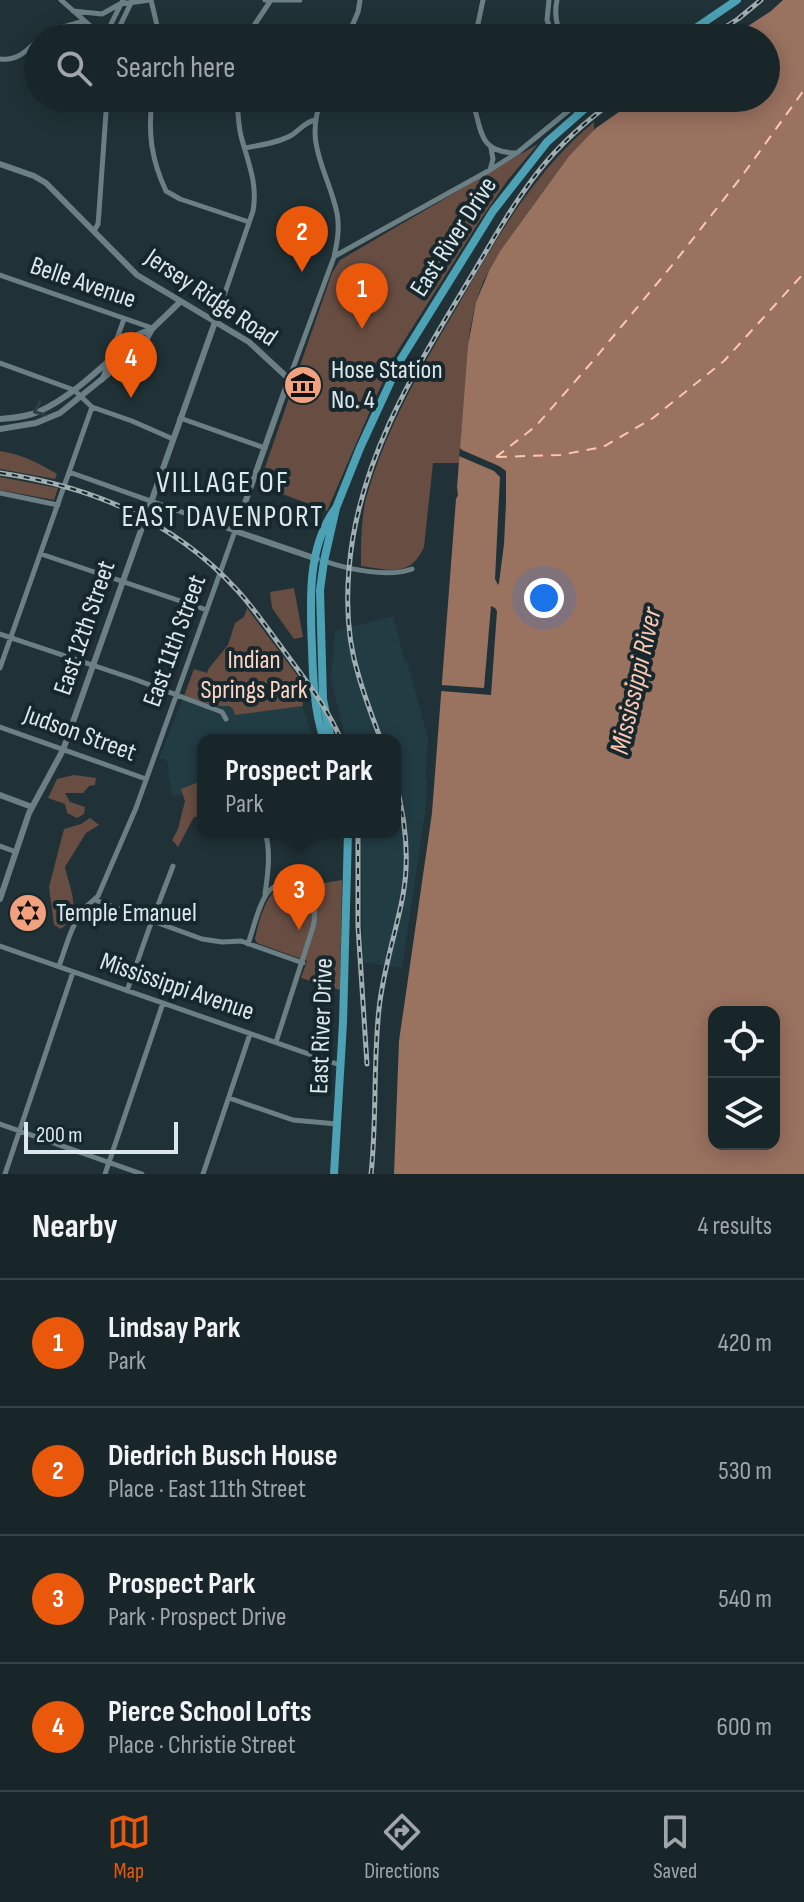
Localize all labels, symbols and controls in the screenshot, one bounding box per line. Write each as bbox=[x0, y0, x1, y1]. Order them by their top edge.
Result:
search box bbox=[24, 24, 780, 112]
icon: search bbox=[52, 46, 96, 90]
text: Search here bbox=[116, 50, 235, 86]
street label: East River Drive bbox=[404, 172, 504, 302]
pin: 2 bbox=[276, 206, 328, 272]
street label: Jersey Ridge Road bbox=[138, 242, 283, 353]
street label: Belle Avenue bbox=[26, 250, 140, 316]
pin: 1 bbox=[336, 263, 388, 329]
pin: 4 bbox=[105, 332, 157, 398]
place label: Hose Station No. 4 bbox=[331, 355, 443, 416]
museum icon: Hose Station No. 4 bbox=[282, 364, 324, 406]
one-way arrow bbox=[33, 400, 47, 416]
district label: VILLAGE OF EAST DAVENPORT bbox=[121, 465, 325, 535]
street label: East 12th Street bbox=[48, 557, 122, 699]
street label: East 11th Street bbox=[137, 571, 213, 711]
your location bbox=[524, 578, 564, 618]
water label: Mississippi River bbox=[603, 603, 669, 758]
park label: Indian Springs Park bbox=[200, 645, 308, 706]
street label: Judson Street bbox=[19, 699, 140, 769]
popup bbox=[197, 734, 401, 838]
text: Prospect Park bbox=[225, 753, 373, 789]
text: Park bbox=[225, 789, 263, 820]
pin: 3 bbox=[273, 864, 325, 930]
synagogue icon: Temple Emanuel bbox=[7, 892, 49, 934]
place label: Temple Emanuel bbox=[56, 898, 197, 929]
street label: Mississippi Avenue bbox=[96, 946, 258, 1028]
street label: East River Drive bbox=[304, 958, 340, 1094]
map controls bbox=[708, 1006, 780, 1150]
button: locate bbox=[708, 1006, 780, 1078]
button: layers bbox=[708, 1078, 780, 1150]
scale bar bbox=[24, 1118, 178, 1154]
text: 200 m bbox=[36, 1122, 82, 1149]
text: Nearby bbox=[32, 1206, 118, 1247]
text: 4 results bbox=[697, 1211, 772, 1242]
text: Lindsay Park bbox=[108, 1310, 241, 1346]
text: 1 bbox=[53, 1328, 63, 1359]
text: 420 m bbox=[718, 1328, 772, 1359]
text: Park bbox=[108, 1346, 146, 1377]
text: Diedrich Busch House bbox=[108, 1438, 338, 1474]
text: 2 bbox=[52, 1456, 64, 1487]
text: 530 m bbox=[718, 1456, 772, 1487]
text: Place · East 11th Street bbox=[108, 1474, 306, 1505]
text: Prospect Park bbox=[108, 1566, 255, 1602]
text: 3 bbox=[52, 1584, 64, 1615]
text: 540 m bbox=[718, 1584, 772, 1615]
text: Park · Prospect Drive bbox=[108, 1602, 287, 1633]
text: Pierce School Lofts bbox=[108, 1694, 312, 1730]
text: 4 bbox=[52, 1712, 64, 1743]
text: 600 m bbox=[717, 1712, 772, 1743]
text: Place · Christie Street bbox=[108, 1730, 296, 1761]
tab: Map bbox=[107, 1810, 151, 1885]
tab: Directions bbox=[364, 1810, 440, 1885]
tab: Saved bbox=[653, 1810, 697, 1885]

